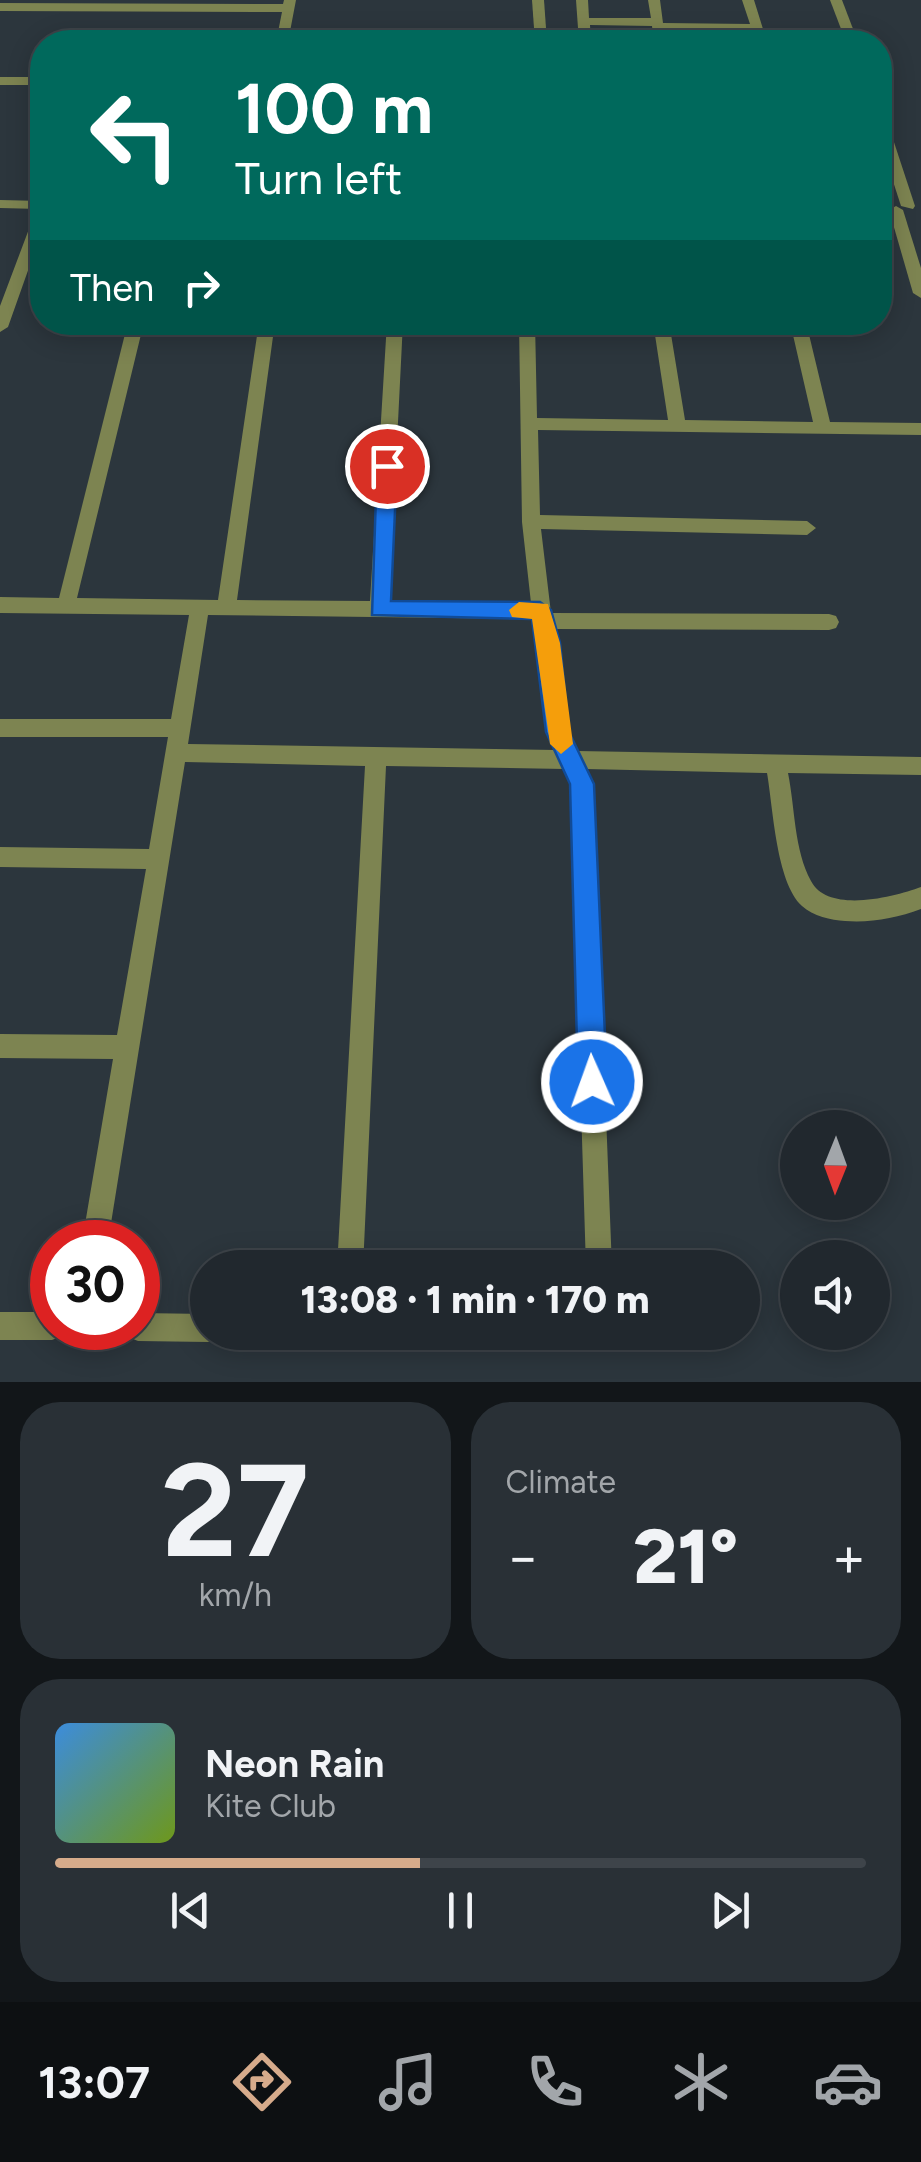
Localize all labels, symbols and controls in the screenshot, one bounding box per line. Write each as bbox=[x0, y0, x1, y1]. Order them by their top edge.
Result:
text: 100 m bbox=[235, 66, 433, 151]
icon: left bbox=[70, 70, 200, 200]
text: Turn left bbox=[235, 151, 402, 205]
icon: right bbox=[174, 260, 229, 315]
text: Then bbox=[70, 265, 154, 311]
pin bbox=[345, 424, 430, 509]
icon: arrive bbox=[360, 439, 415, 494]
position arrow bbox=[540, 1030, 644, 1134]
north arrow bbox=[780, 1110, 890, 1220]
map controls bbox=[780, 1110, 890, 1350]
speed limit sign: 30 bbox=[30, 1220, 160, 1350]
button: sound bbox=[780, 1240, 890, 1350]
text: 13:08 · 1 min · 170 m bbox=[301, 1277, 649, 1323]
text: 27 bbox=[161, 1433, 309, 1589]
text: Climate bbox=[506, 1463, 616, 1501]
text: 21° bbox=[633, 1512, 738, 1602]
text: − bbox=[506, 1524, 540, 1590]
text: + bbox=[832, 1524, 866, 1590]
text: km/h bbox=[199, 1576, 272, 1614]
text: Neon Rain bbox=[205, 1741, 384, 1787]
text: Kite Club bbox=[205, 1787, 336, 1825]
icon: previous bbox=[163, 1883, 218, 1938]
icon: pause bbox=[433, 1883, 488, 1938]
icon: next bbox=[703, 1883, 758, 1938]
icon: directions bbox=[227, 2047, 297, 2117]
icon: music bbox=[373, 2047, 443, 2117]
icon: phone bbox=[520, 2047, 590, 2117]
icon: climate bbox=[666, 2047, 736, 2117]
icon: car bbox=[813, 2047, 883, 2117]
text: 13:07 bbox=[38, 2055, 150, 2109]

